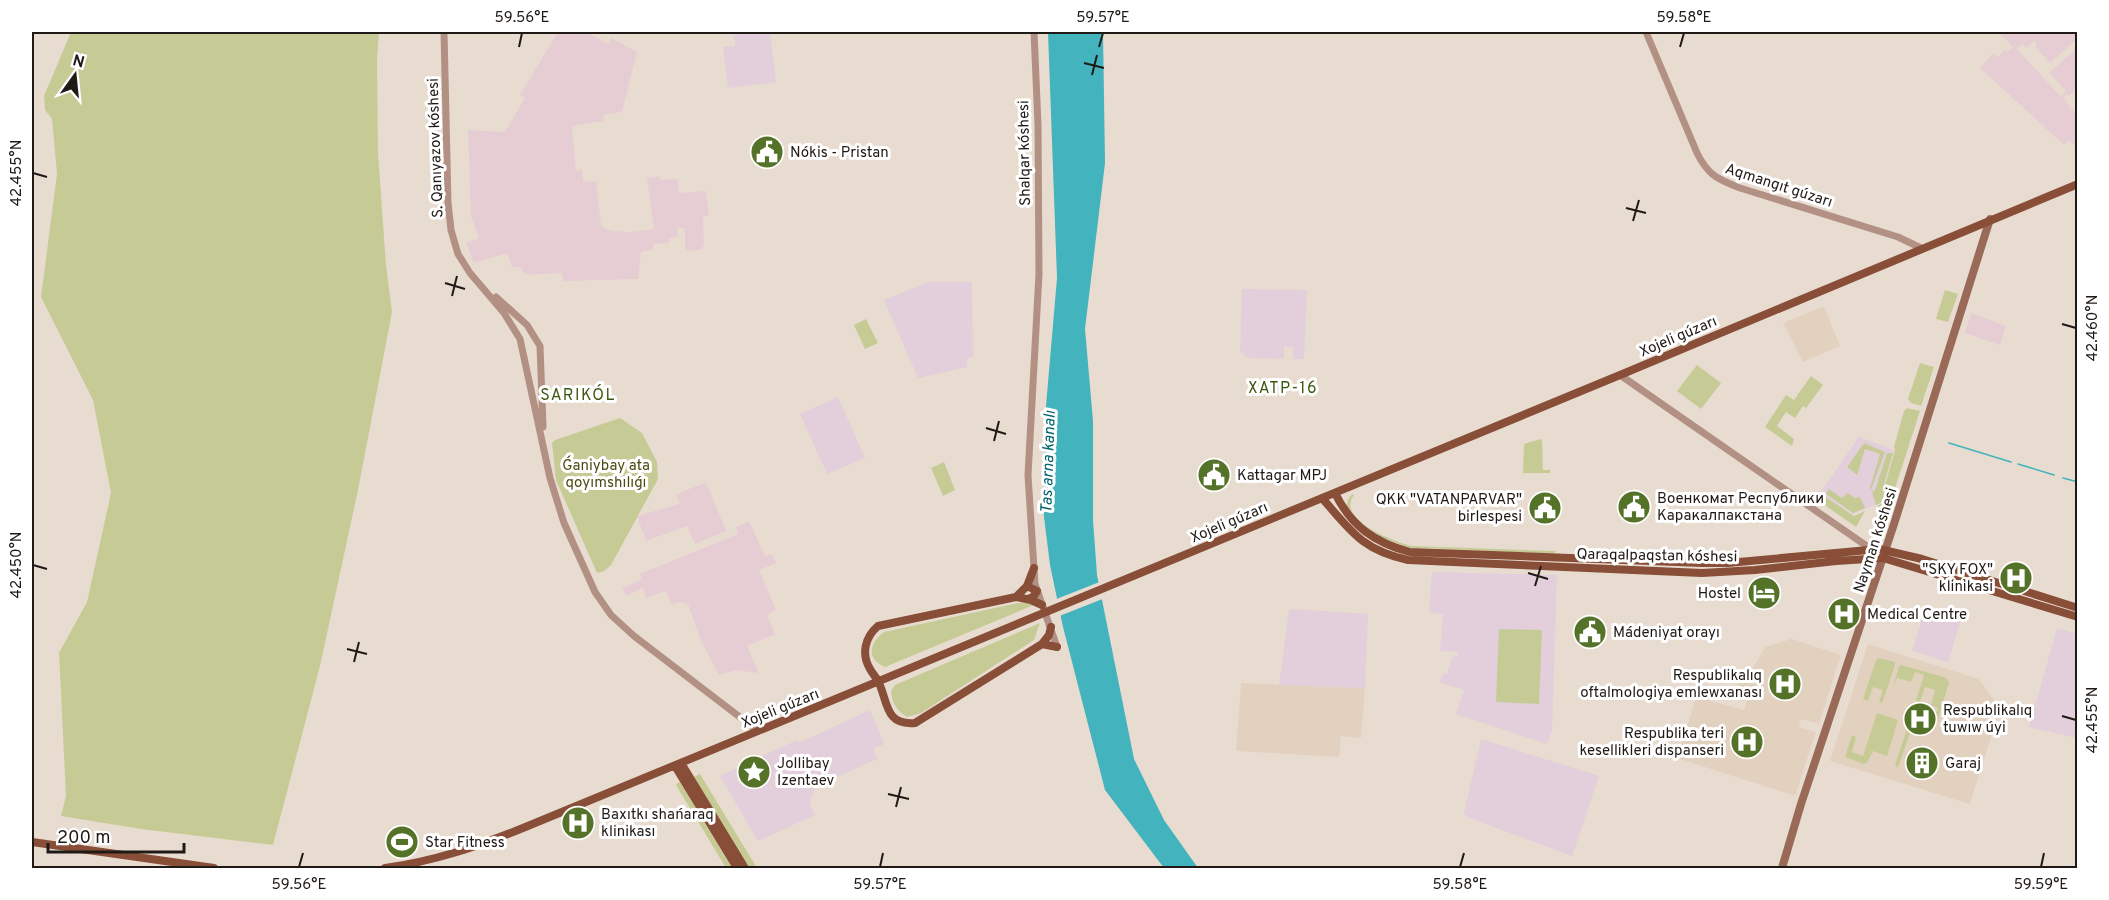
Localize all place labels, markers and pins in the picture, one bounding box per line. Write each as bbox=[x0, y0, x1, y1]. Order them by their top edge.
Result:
public building icon: Nókis - Pristan bbox=[749, 134, 785, 170]
place label: Nókis - Pristan bbox=[790, 144, 889, 163]
public building icon: Kattagar MPJ bbox=[1196, 457, 1232, 493]
place label: Kattagar MPJ bbox=[1237, 467, 1327, 486]
public building icon: Военкомат Республики Каракалпакстана bbox=[1616, 489, 1652, 525]
public building icon: QKK "VATANPARVAR" birlespesi bbox=[1527, 490, 1563, 526]
place label: Военкомат Республики Каракалпакстана bbox=[1657, 490, 1824, 526]
place label: QKK "VATANPARVAR" birlespesi bbox=[1376, 491, 1522, 527]
hospital icon: "SKY FOX" klinikasi bbox=[1998, 560, 2034, 596]
place label: "SKY FOX" klinikasi bbox=[1922, 561, 1993, 597]
hotel icon: Hostel bbox=[1746, 575, 1782, 611]
place label: Hostel bbox=[1698, 585, 1741, 604]
hospital icon: Medical Centre bbox=[1826, 596, 1862, 632]
place label: Medical Centre bbox=[1867, 606, 1967, 625]
public building icon: Mádeniyat orayı bbox=[1572, 614, 1608, 650]
place label: Mádeniyat orayı bbox=[1613, 624, 1720, 643]
hospital icon: Respublikalıq oftalmologiya emlewxanası bbox=[1767, 666, 1803, 702]
place label: Respublikalıq oftalmologiya emlewxanası bbox=[1580, 667, 1762, 703]
hospital icon: Respublikalıq tuwıw úyi bbox=[1902, 701, 1938, 737]
place label: Respublikalıq tuwıw úyi bbox=[1943, 702, 2032, 738]
hospital icon: Respublika teri kesellikleri dispanseri bbox=[1729, 724, 1765, 760]
place label: Respublika teri kesellikleri dispanseri bbox=[1580, 725, 1724, 761]
building icon: Garaj bbox=[1904, 745, 1940, 781]
place icon: Jollibay Izentaev bbox=[736, 754, 772, 790]
place label: Jollibay Izentaev bbox=[777, 755, 835, 791]
place label: Garaj bbox=[1945, 755, 1981, 774]
hospital icon: Baxıtkı shańaraq klinikası bbox=[560, 805, 596, 841]
place label: Baxıtkı shańaraq klinikası bbox=[601, 806, 714, 842]
sports icon: Star Fitness bbox=[384, 824, 420, 860]
place label: Star Fitness bbox=[425, 834, 505, 853]

